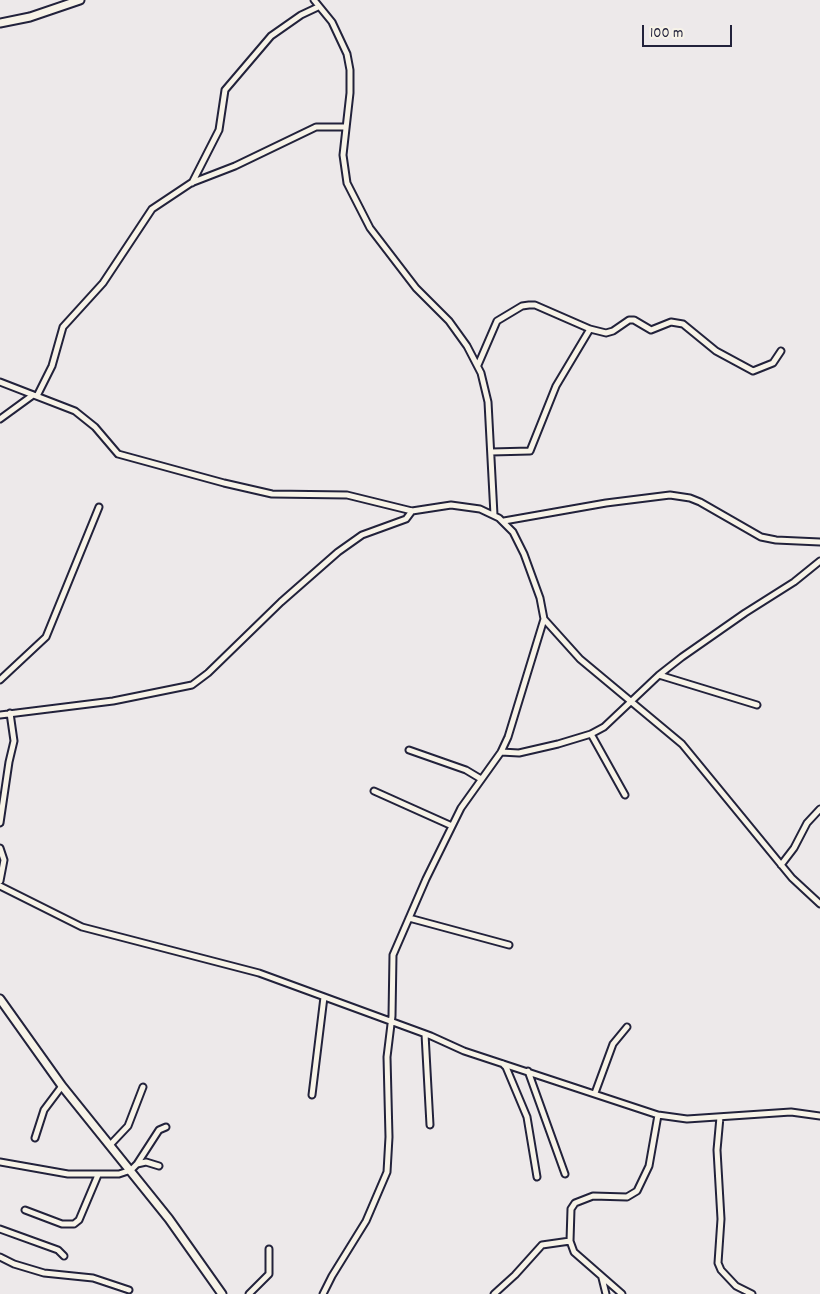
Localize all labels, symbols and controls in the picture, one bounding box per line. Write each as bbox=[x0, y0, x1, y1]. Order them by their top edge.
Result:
scale bar bbox=[645, 15, 735, 47]
text: 100 m bbox=[650, 23, 683, 45]

